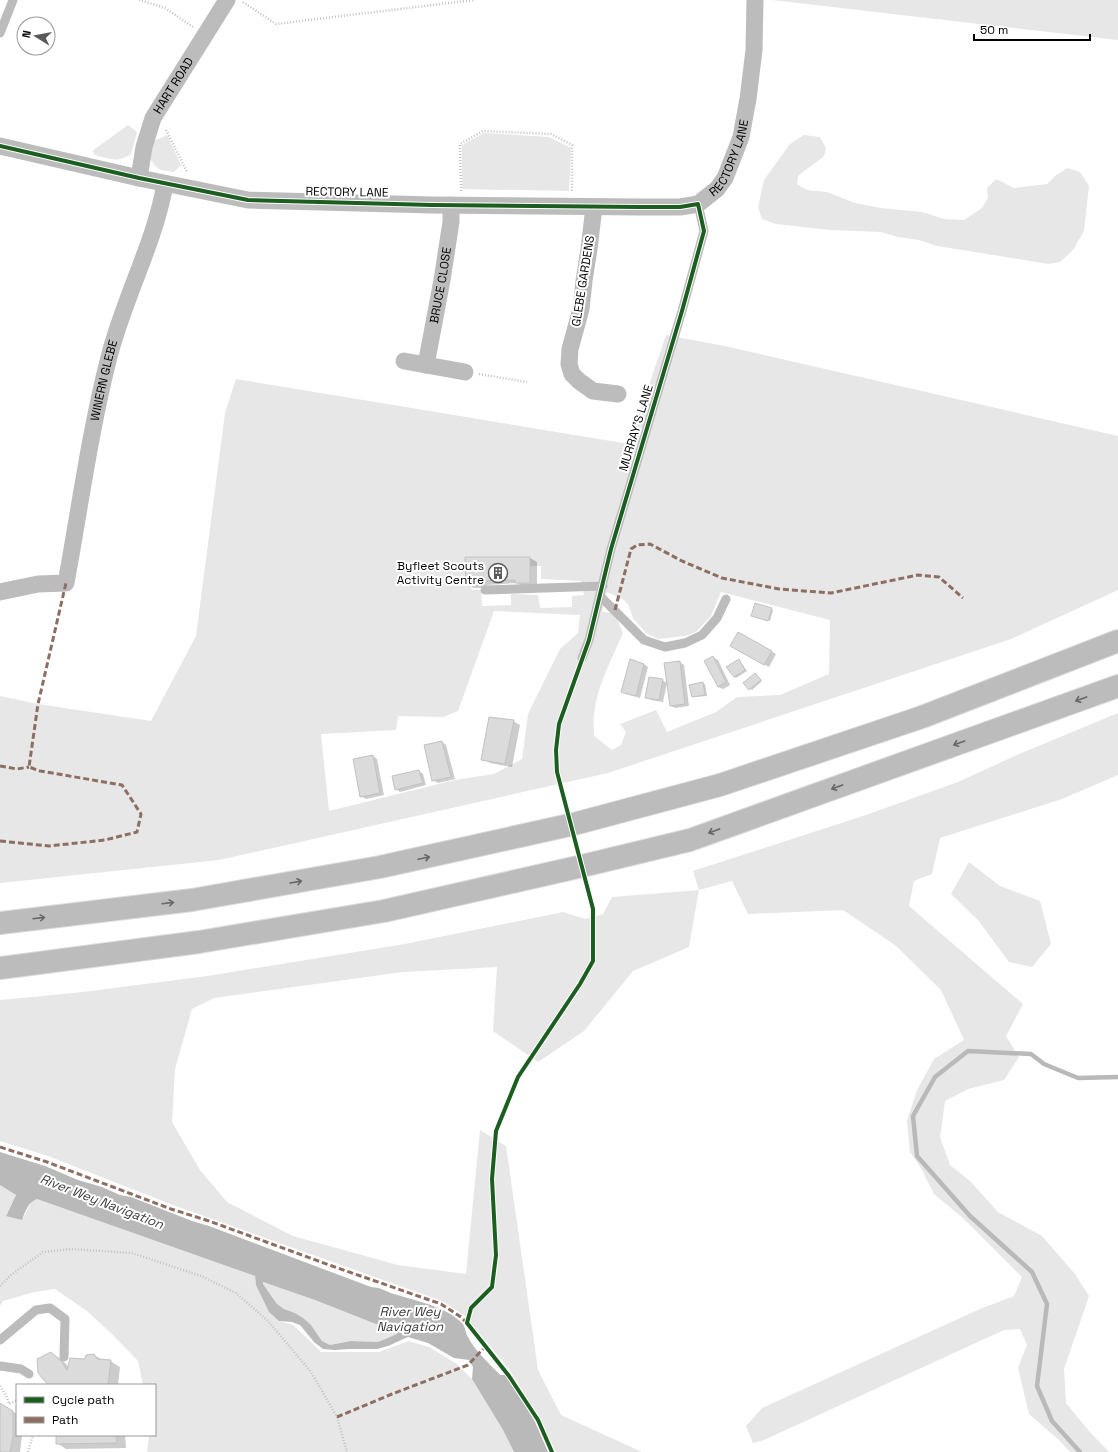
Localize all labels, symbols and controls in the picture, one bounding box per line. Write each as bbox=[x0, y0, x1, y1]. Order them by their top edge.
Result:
north arrow bbox=[16, 16, 56, 56]
scale bar bbox=[974, 16, 1090, 42]
text: 50 m bbox=[980, 22, 1008, 38]
text: N bbox=[19, 29, 34, 39]
street label: HART ROAD bbox=[150, 54, 197, 117]
street label: RECTORY LANE bbox=[706, 118, 752, 200]
street label: RECTORY LANE bbox=[305, 183, 389, 201]
street label: GLEBE GARDENS bbox=[568, 234, 598, 328]
street label: BRUCE CLOSE bbox=[426, 246, 455, 325]
street label: WINERN GLEBE bbox=[87, 338, 121, 422]
street label: MURRAY'S LANE bbox=[615, 383, 657, 473]
place label: Byfleet Scouts Activity Centre bbox=[397, 558, 484, 588]
building icon: Byfleet Scouts Activity Centre bbox=[487, 562, 509, 584]
one-way arrow bbox=[1076, 696, 1088, 704]
one-way arrow bbox=[953, 740, 965, 748]
one-way arrow bbox=[830, 784, 843, 791]
one-way arrow bbox=[708, 828, 721, 835]
one-way arrow bbox=[417, 853, 430, 861]
one-way arrow bbox=[289, 878, 302, 886]
one-way arrow bbox=[161, 899, 174, 907]
one-way arrow bbox=[32, 914, 45, 922]
water label: River Wey Navigation bbox=[38, 1170, 167, 1233]
water label: River Wey Navigation bbox=[377, 1303, 444, 1335]
legend bbox=[16, 1384, 156, 1436]
text: Cycle path bbox=[52, 1392, 114, 1408]
text: Path bbox=[52, 1412, 78, 1428]

